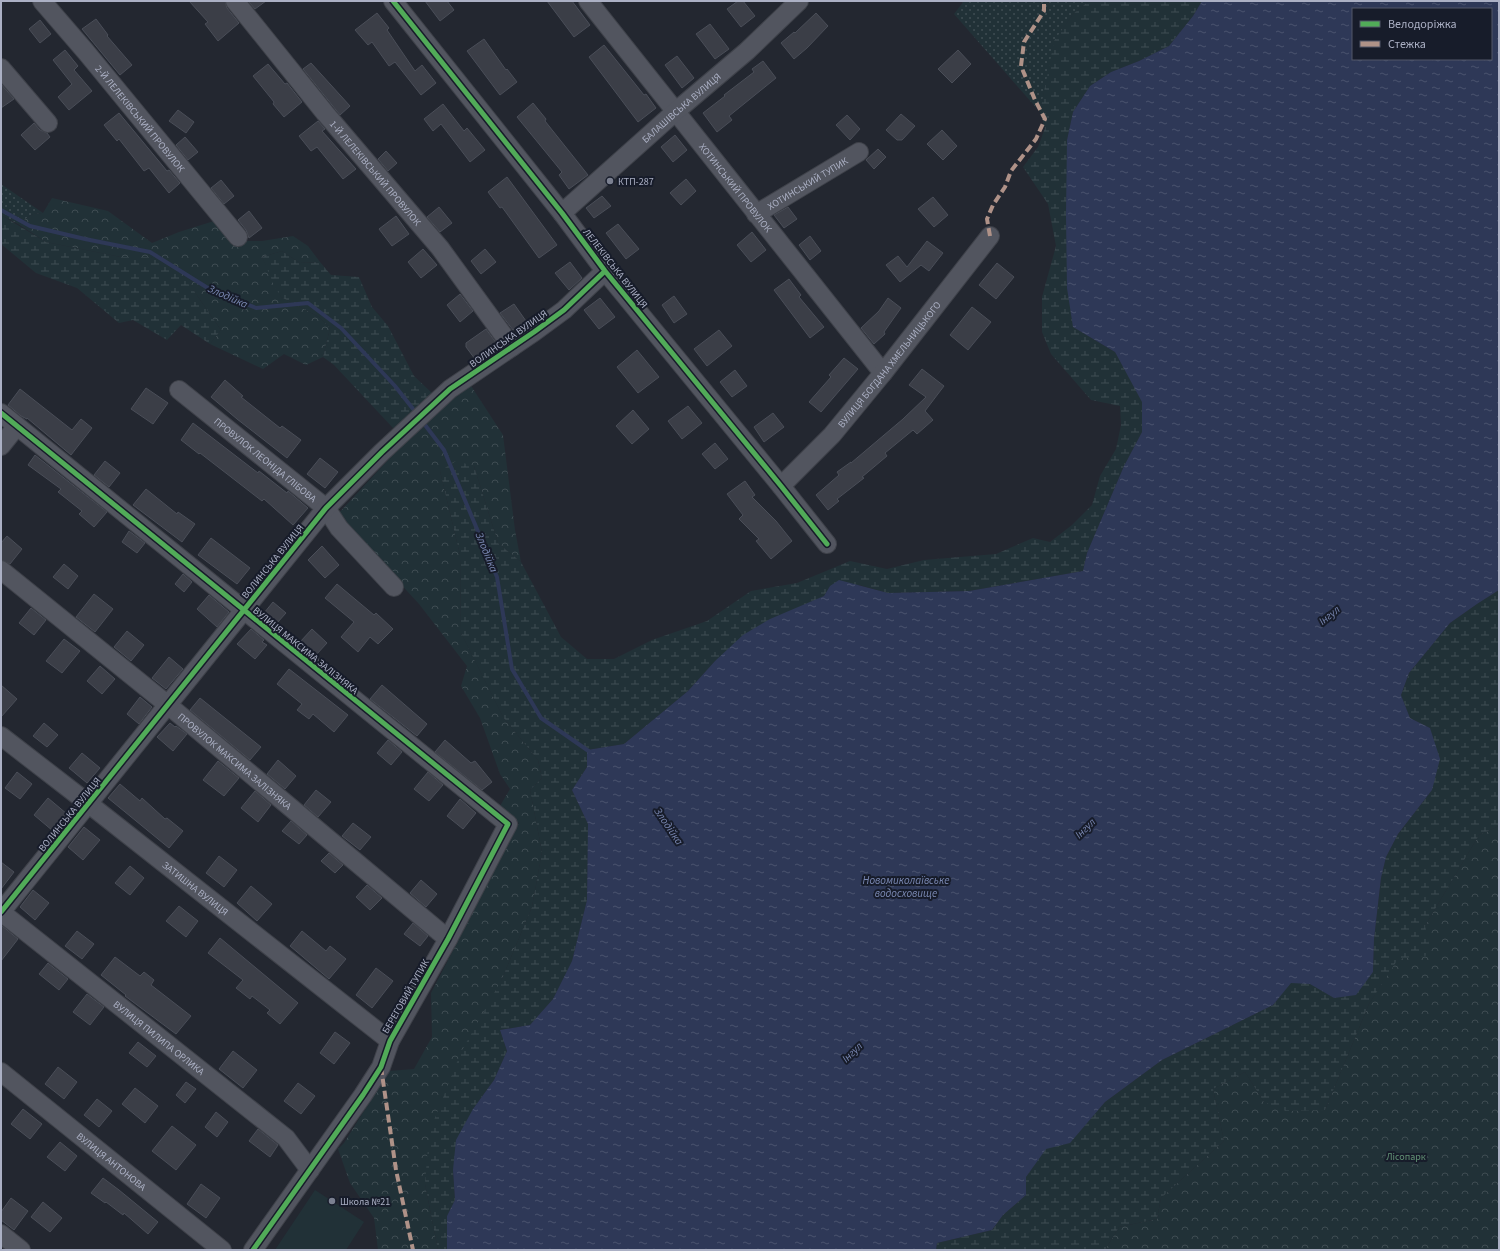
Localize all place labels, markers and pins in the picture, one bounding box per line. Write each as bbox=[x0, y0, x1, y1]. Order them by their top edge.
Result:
place label: КТП-287 bbox=[618, 175, 654, 189]
marker: КТП-287 bbox=[605, 176, 615, 186]
place label: Школа №21 bbox=[340, 1195, 390, 1209]
marker: Школа №21 bbox=[327, 1196, 337, 1206]

